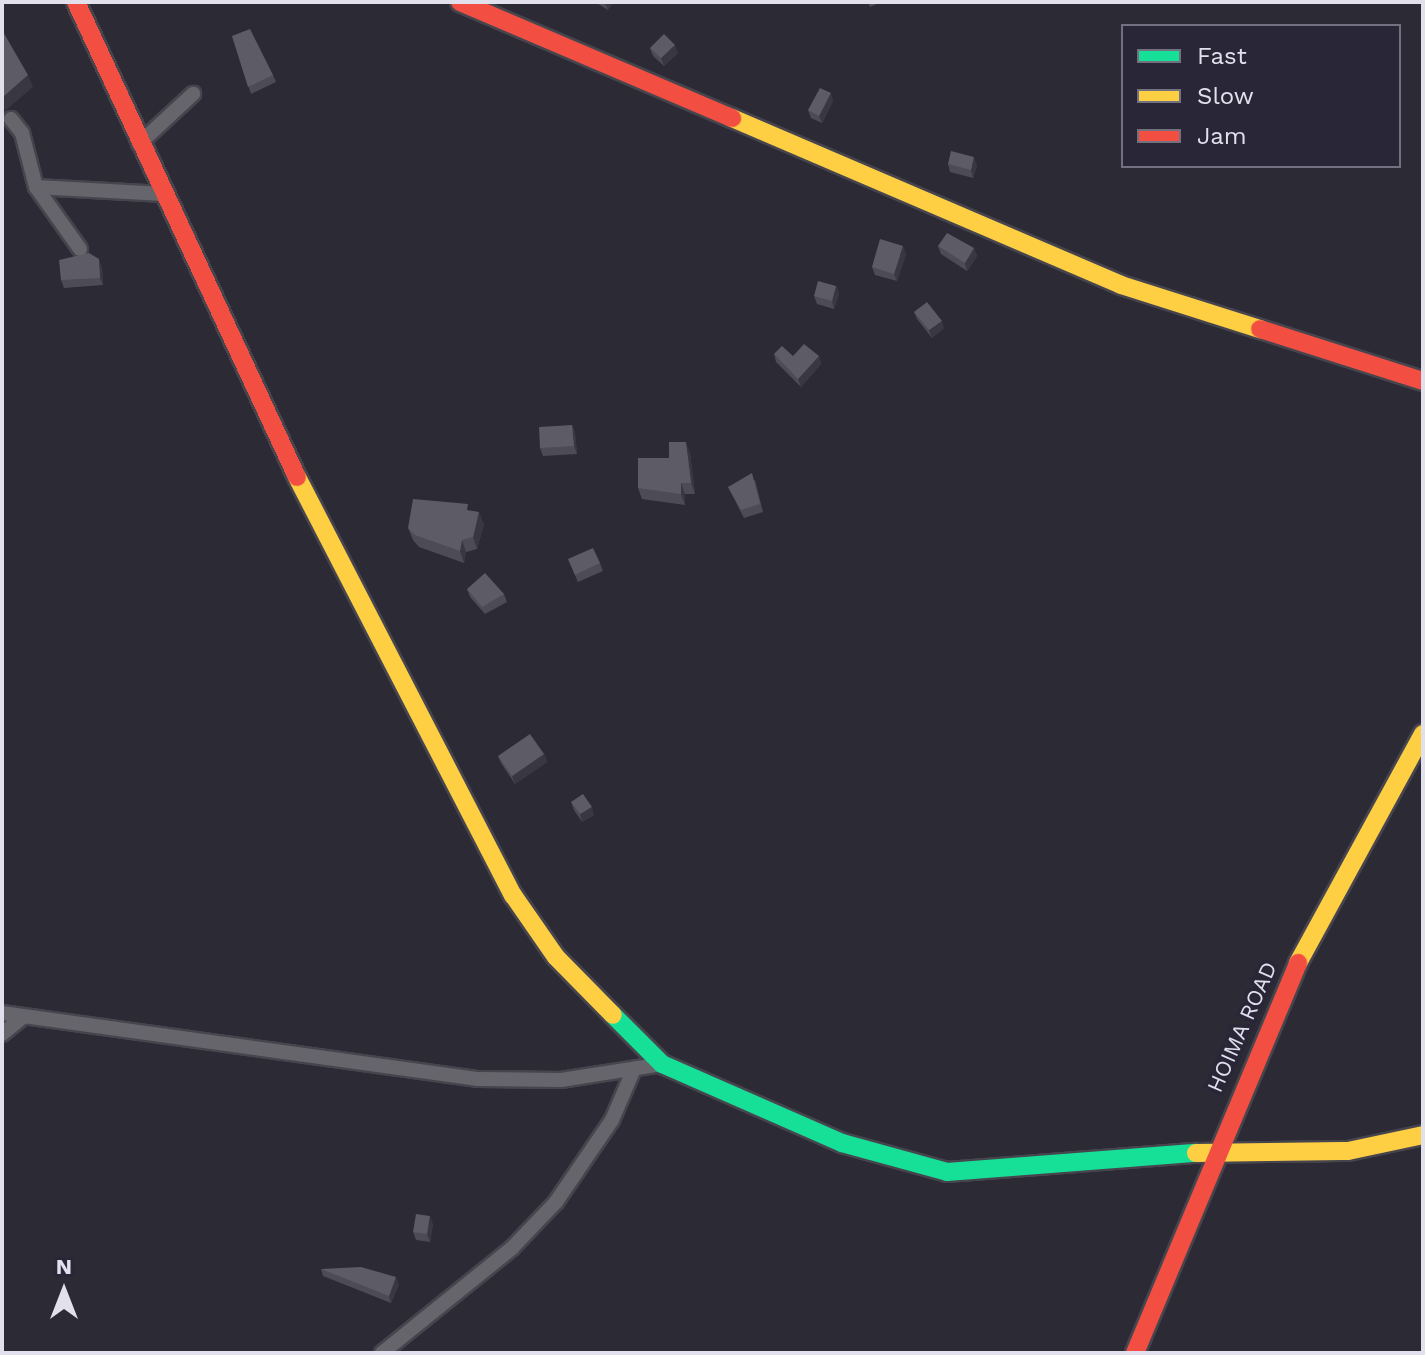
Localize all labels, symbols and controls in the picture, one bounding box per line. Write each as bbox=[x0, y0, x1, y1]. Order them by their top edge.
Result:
legend bbox=[1121, 24, 1401, 168]
text: Fast bbox=[1197, 42, 1247, 70]
text: Slow bbox=[1197, 82, 1254, 110]
text: Jam bbox=[1197, 122, 1247, 150]
street label: HOIMA ROAD bbox=[1201, 957, 1283, 1097]
north arrow bbox=[24, 1251, 104, 1331]
text: N bbox=[56, 1254, 72, 1279]

